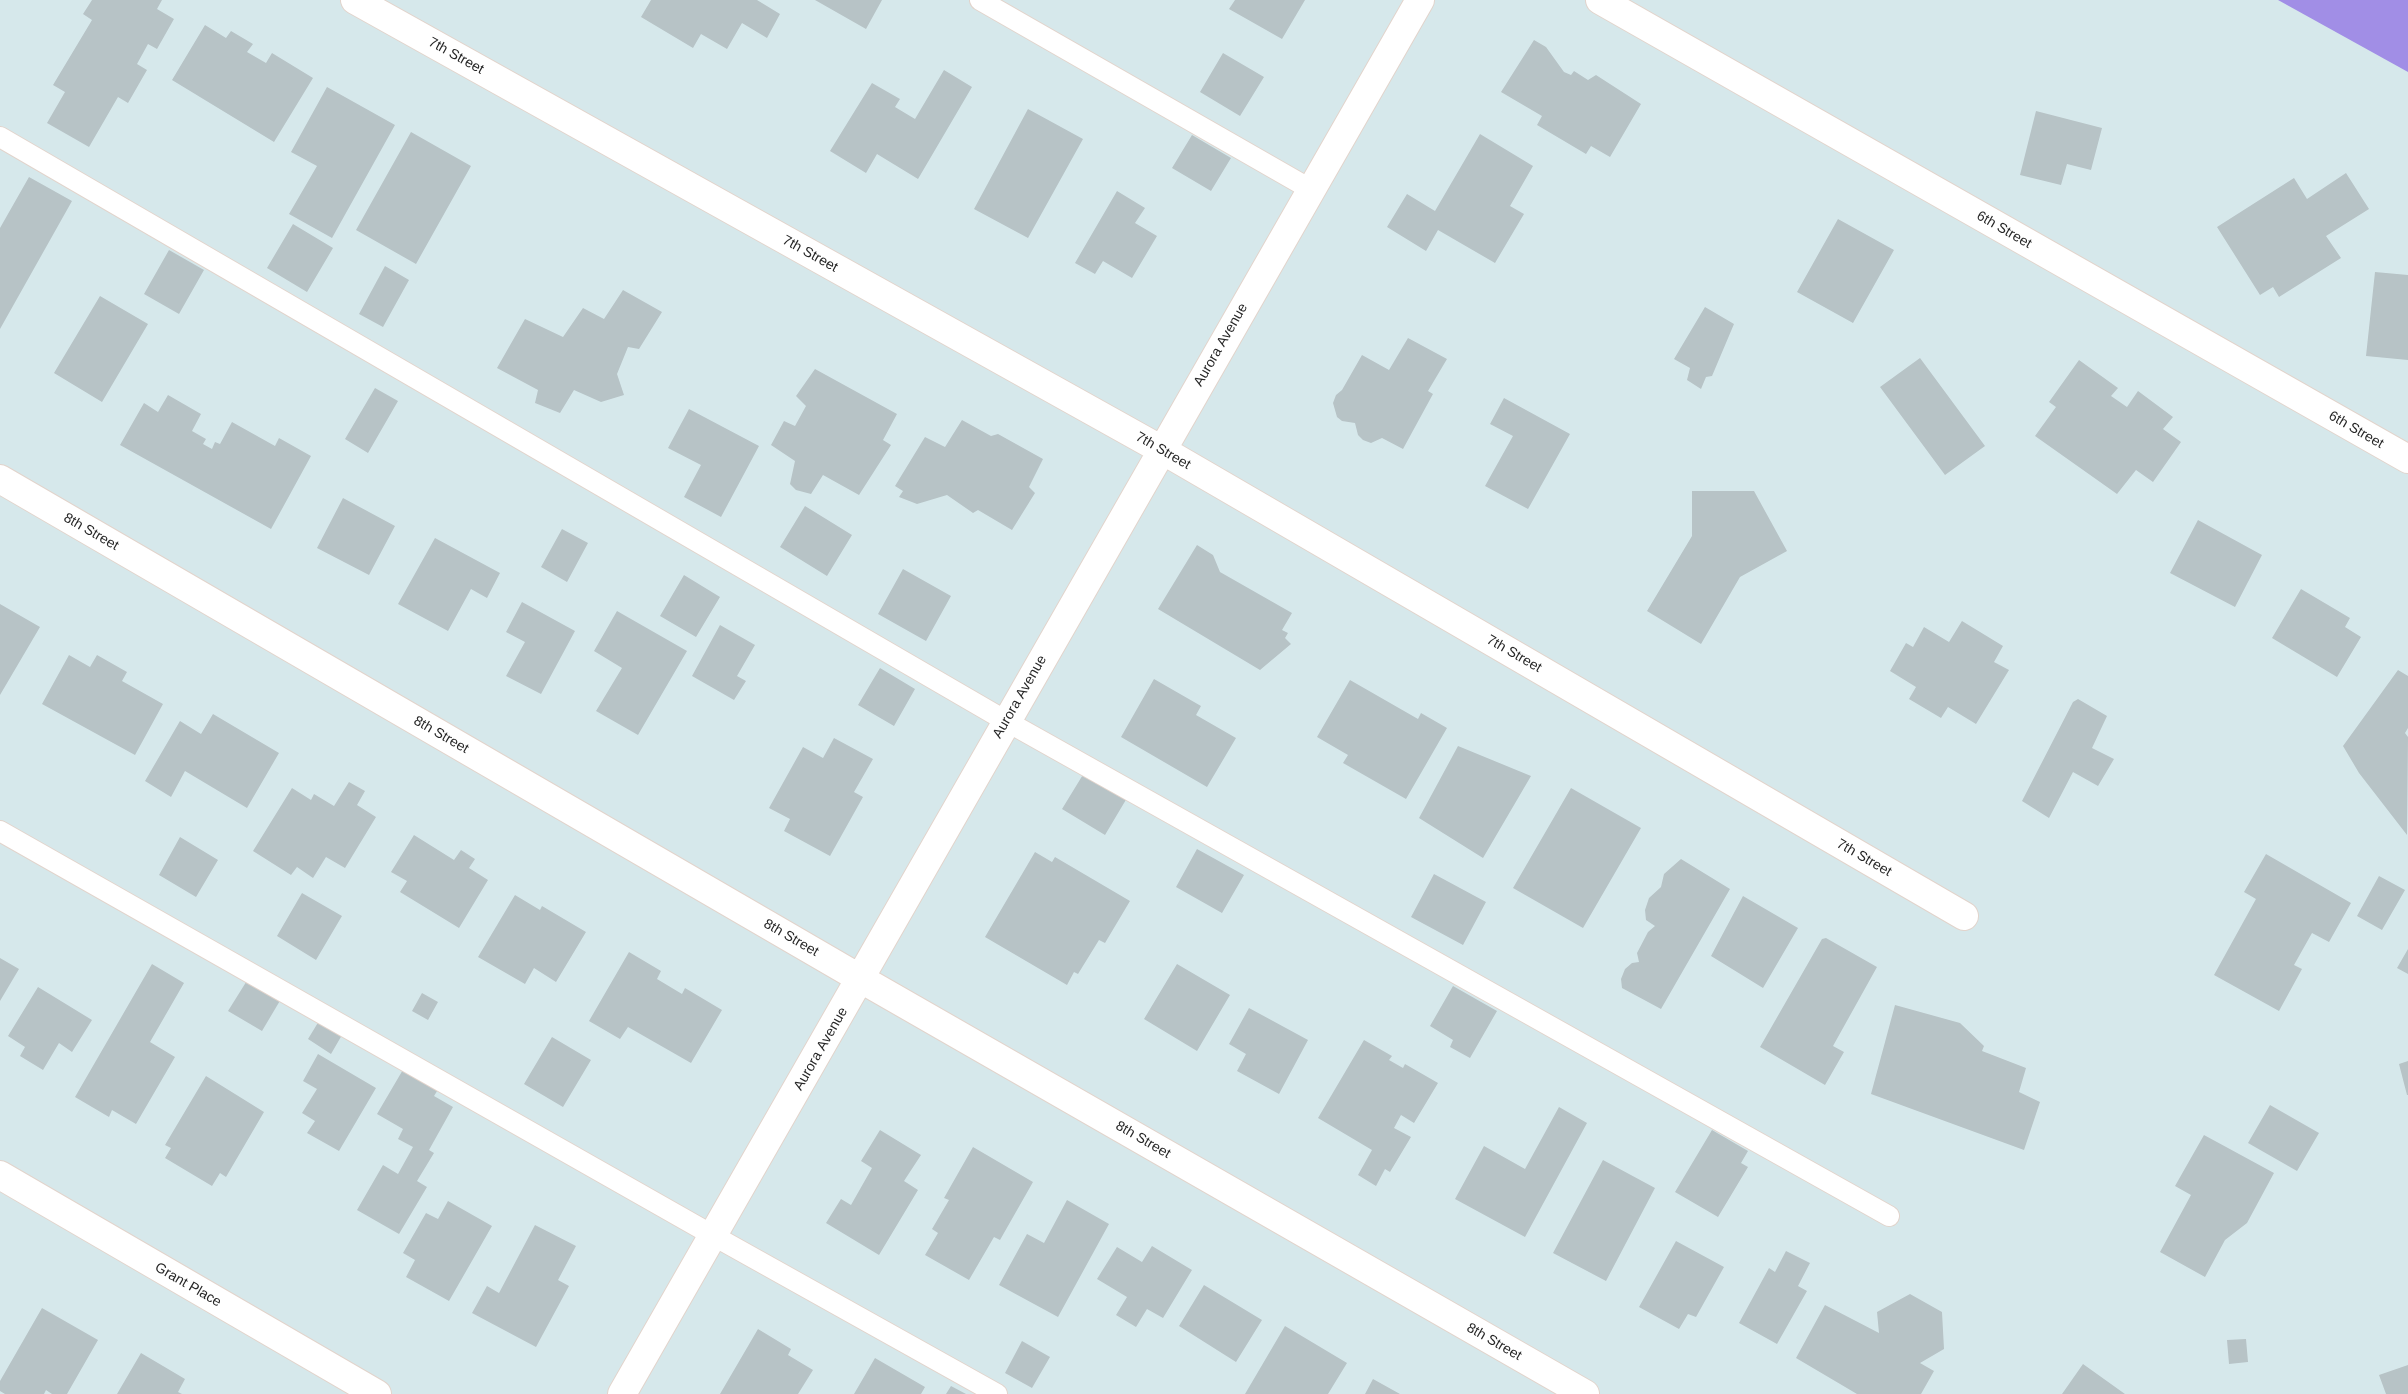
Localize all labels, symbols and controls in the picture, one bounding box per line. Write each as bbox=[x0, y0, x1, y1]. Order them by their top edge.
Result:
street label: 7th Street bbox=[425, 34, 487, 78]
street label: 6th Street bbox=[1974, 208, 2034, 252]
street label: 7th Street bbox=[779, 232, 841, 276]
street label: Aurora Avenue bbox=[1190, 300, 1252, 390]
street label: 6th Street bbox=[2326, 408, 2386, 452]
street label: 7th Street bbox=[1133, 429, 1193, 473]
street label: 8th Street bbox=[61, 510, 121, 554]
street label: 7th Street bbox=[1484, 632, 1544, 676]
street label: Aurora Avenue bbox=[989, 652, 1051, 742]
street label: 8th Street bbox=[411, 713, 471, 757]
street label: 7th Street bbox=[1834, 836, 1894, 880]
street label: 8th Street bbox=[761, 916, 821, 960]
street label: Aurora Avenue bbox=[790, 1004, 852, 1094]
street label: 8th Street bbox=[1113, 1118, 1173, 1162]
street label: Grant Place bbox=[152, 1259, 224, 1311]
street label: 8th Street bbox=[1464, 1320, 1524, 1364]

